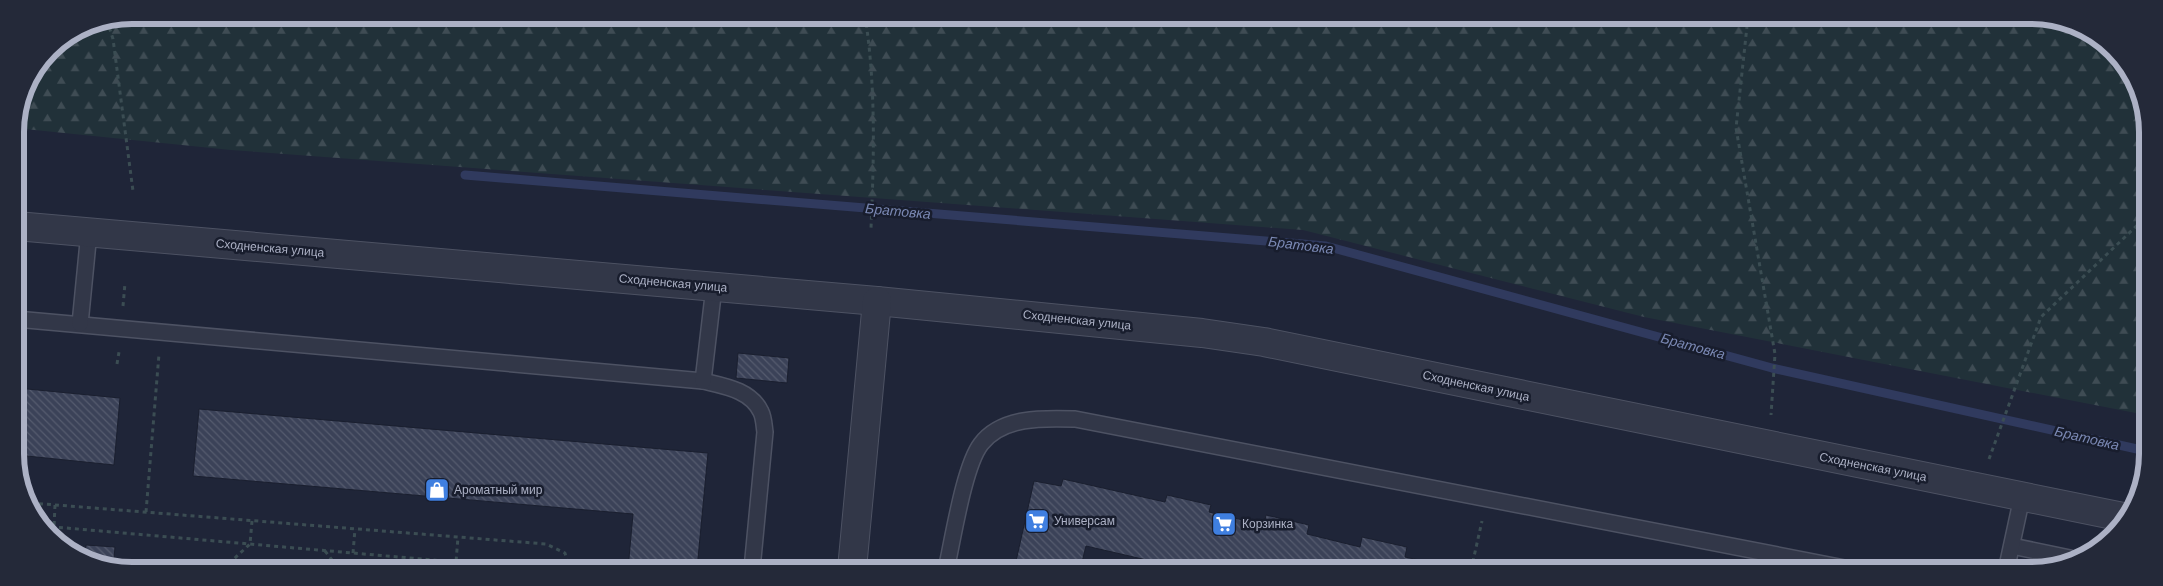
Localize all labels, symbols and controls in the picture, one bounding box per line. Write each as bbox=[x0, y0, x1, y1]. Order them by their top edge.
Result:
water label: Братовка bbox=[865, 200, 932, 222]
water label: Братовка bbox=[1267, 233, 1335, 257]
street label: Сходненская улица bbox=[215, 236, 325, 260]
street label: Сходненская улица bbox=[618, 271, 728, 295]
street label: Сходненская улица bbox=[1022, 307, 1132, 333]
water label: Братовка bbox=[1659, 330, 1727, 362]
street label: Сходненская улица bbox=[1421, 368, 1531, 404]
water label: Братовка bbox=[2053, 423, 2121, 453]
street label: Сходненская улица bbox=[1818, 450, 1928, 484]
shop icon: Ароматный мир bbox=[424, 477, 450, 503]
place label: Ароматный мир bbox=[454, 483, 543, 497]
supermarket icon: Универсам bbox=[1024, 508, 1050, 534]
supermarket icon: Корзинка bbox=[1211, 511, 1237, 537]
place label: Универсам bbox=[1054, 514, 1115, 528]
place label: Корзинка bbox=[1242, 517, 1294, 531]

